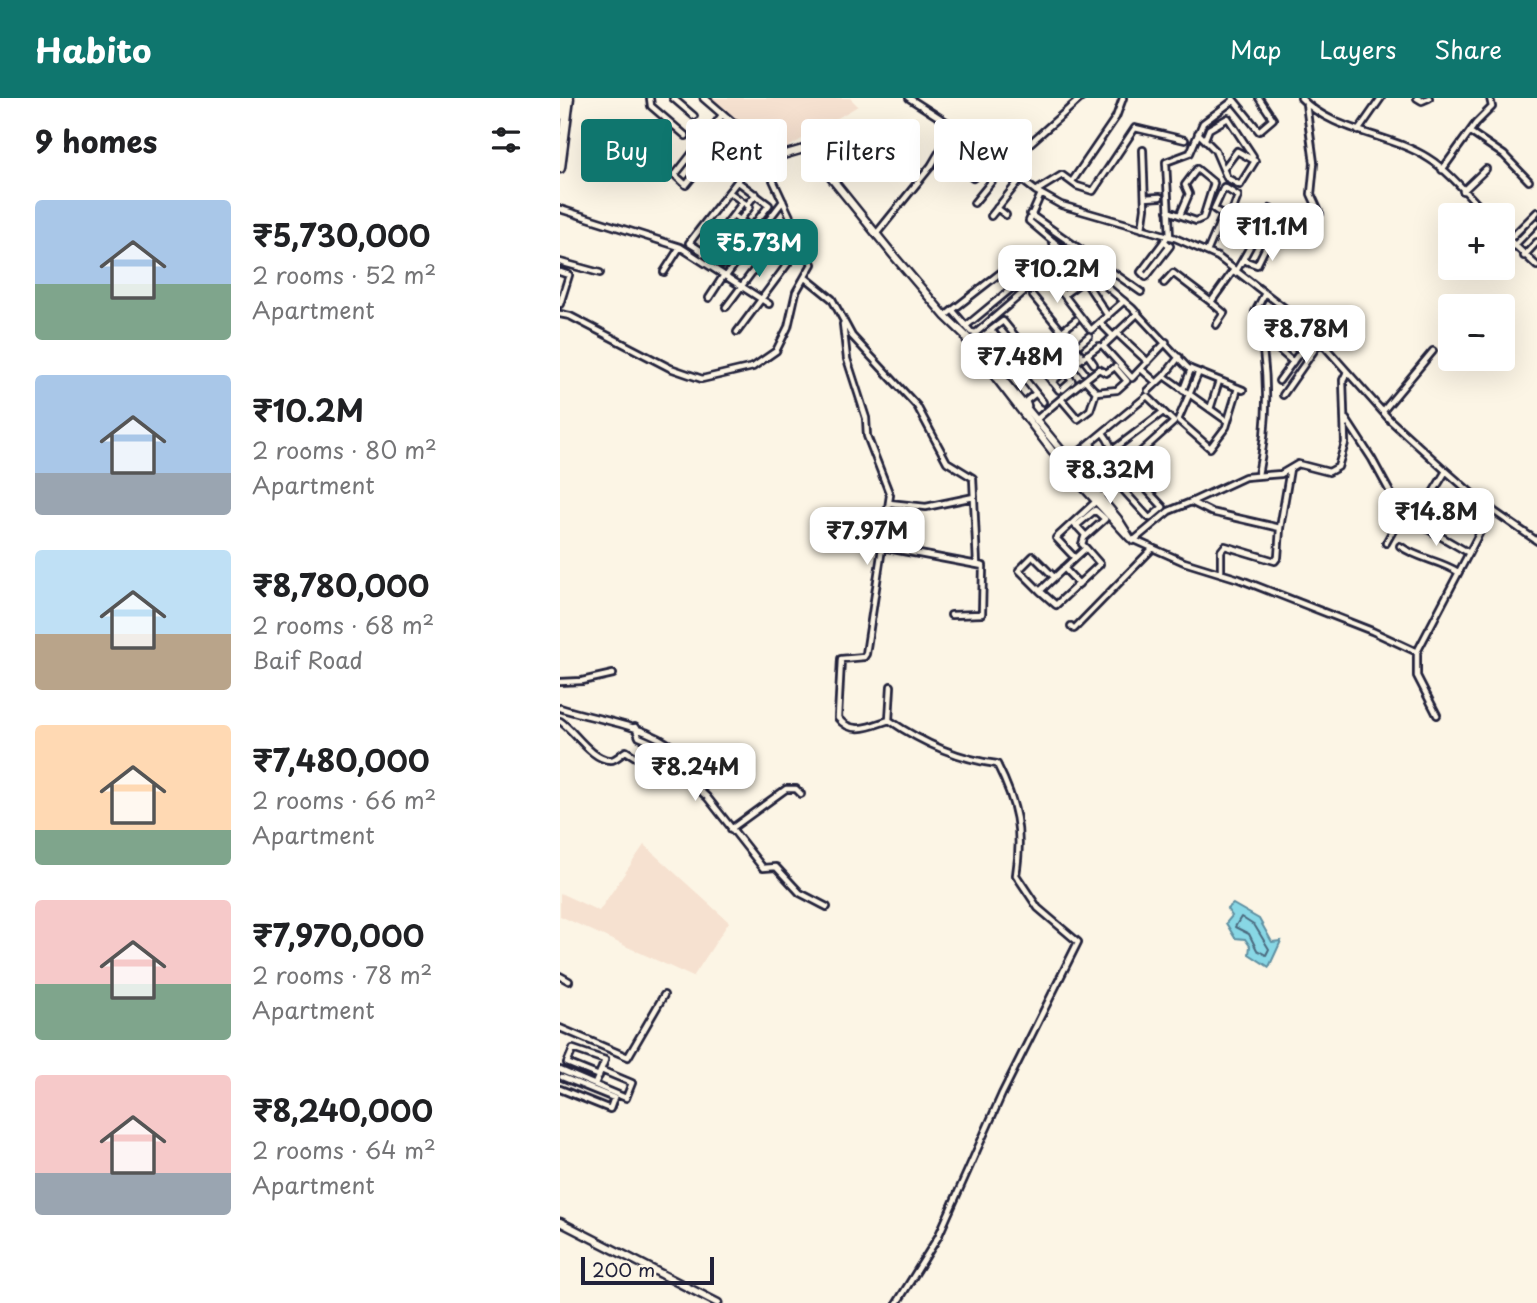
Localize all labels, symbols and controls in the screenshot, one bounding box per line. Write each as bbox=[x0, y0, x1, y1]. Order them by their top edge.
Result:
text: Habito bbox=[35, 24, 151, 74]
text: Map bbox=[1230, 31, 1281, 67]
text: Layers bbox=[1319, 31, 1396, 67]
text: Share bbox=[1434, 31, 1502, 67]
text: 9 homes bbox=[35, 118, 157, 163]
chip: Buy bbox=[581, 119, 672, 182]
chip: Rent bbox=[686, 119, 787, 182]
chip: Filters bbox=[801, 119, 920, 182]
chip: New bbox=[934, 119, 1032, 182]
icon: filters bbox=[487, 121, 525, 159]
map controls bbox=[1438, 203, 1515, 371]
button: + bbox=[1438, 203, 1515, 280]
pin: ₹11.1M bbox=[1215, 204, 1329, 263]
text: ₹11.1M bbox=[1236, 208, 1308, 243]
text: ₹5,730,000 bbox=[252, 212, 430, 257]
pin: ₹5.73M bbox=[702, 220, 816, 279]
text: ₹5.73M bbox=[716, 224, 802, 259]
icon: home bbox=[91, 228, 175, 312]
pin: ₹10.2M bbox=[1000, 246, 1114, 305]
text: ₹10.2M bbox=[1014, 250, 1100, 285]
text: 2 rooms · 52 m² bbox=[252, 257, 436, 292]
text: Apartment bbox=[252, 292, 375, 327]
button: − bbox=[1438, 294, 1515, 371]
pin: ₹8.78M bbox=[1249, 306, 1363, 365]
text: ₹8.78M bbox=[1263, 310, 1349, 345]
pin: ₹7.48M bbox=[963, 334, 1077, 393]
text: ₹7.48M bbox=[977, 338, 1063, 373]
text: ₹10.2M bbox=[252, 387, 364, 432]
icon: home bbox=[91, 403, 175, 487]
text: 2 rooms · 80 m² bbox=[252, 432, 437, 467]
pin: ₹8.32M bbox=[1053, 446, 1167, 506]
text: ₹8.32M bbox=[1066, 451, 1154, 486]
text: Apartment bbox=[252, 467, 375, 502]
pin: ₹14.8M bbox=[1379, 489, 1493, 548]
text: ₹14.8M bbox=[1394, 493, 1478, 528]
pin: ₹7.97M bbox=[810, 508, 924, 567]
text: ₹7.97M bbox=[826, 512, 908, 547]
text: ₹8,780,000 bbox=[252, 562, 429, 607]
icon: home bbox=[91, 578, 175, 662]
text: 2 rooms · 68 m² bbox=[252, 607, 434, 642]
text: Baif Road bbox=[252, 642, 363, 677]
text: ₹7,480,000 bbox=[252, 737, 430, 782]
pin: ₹8.24M bbox=[638, 744, 752, 803]
text: ₹8.24M bbox=[651, 748, 739, 783]
icon: home bbox=[91, 753, 175, 837]
text: 2 rooms · 66 m² bbox=[252, 782, 436, 817]
text: Apartment bbox=[252, 817, 375, 852]
text: ₹7,970,000 bbox=[252, 912, 424, 957]
icon: home bbox=[91, 928, 175, 1012]
text: 2 rooms · 78 m² bbox=[252, 957, 432, 992]
text: Apartment bbox=[252, 992, 375, 1027]
text: ₹8,240,000 bbox=[252, 1087, 433, 1132]
icon: home bbox=[91, 1103, 175, 1187]
text: 2 rooms · 64 m² bbox=[252, 1132, 436, 1167]
text: Apartment bbox=[252, 1167, 375, 1202]
scale bar bbox=[581, 1254, 714, 1286]
text: 200 m bbox=[592, 1255, 655, 1283]

